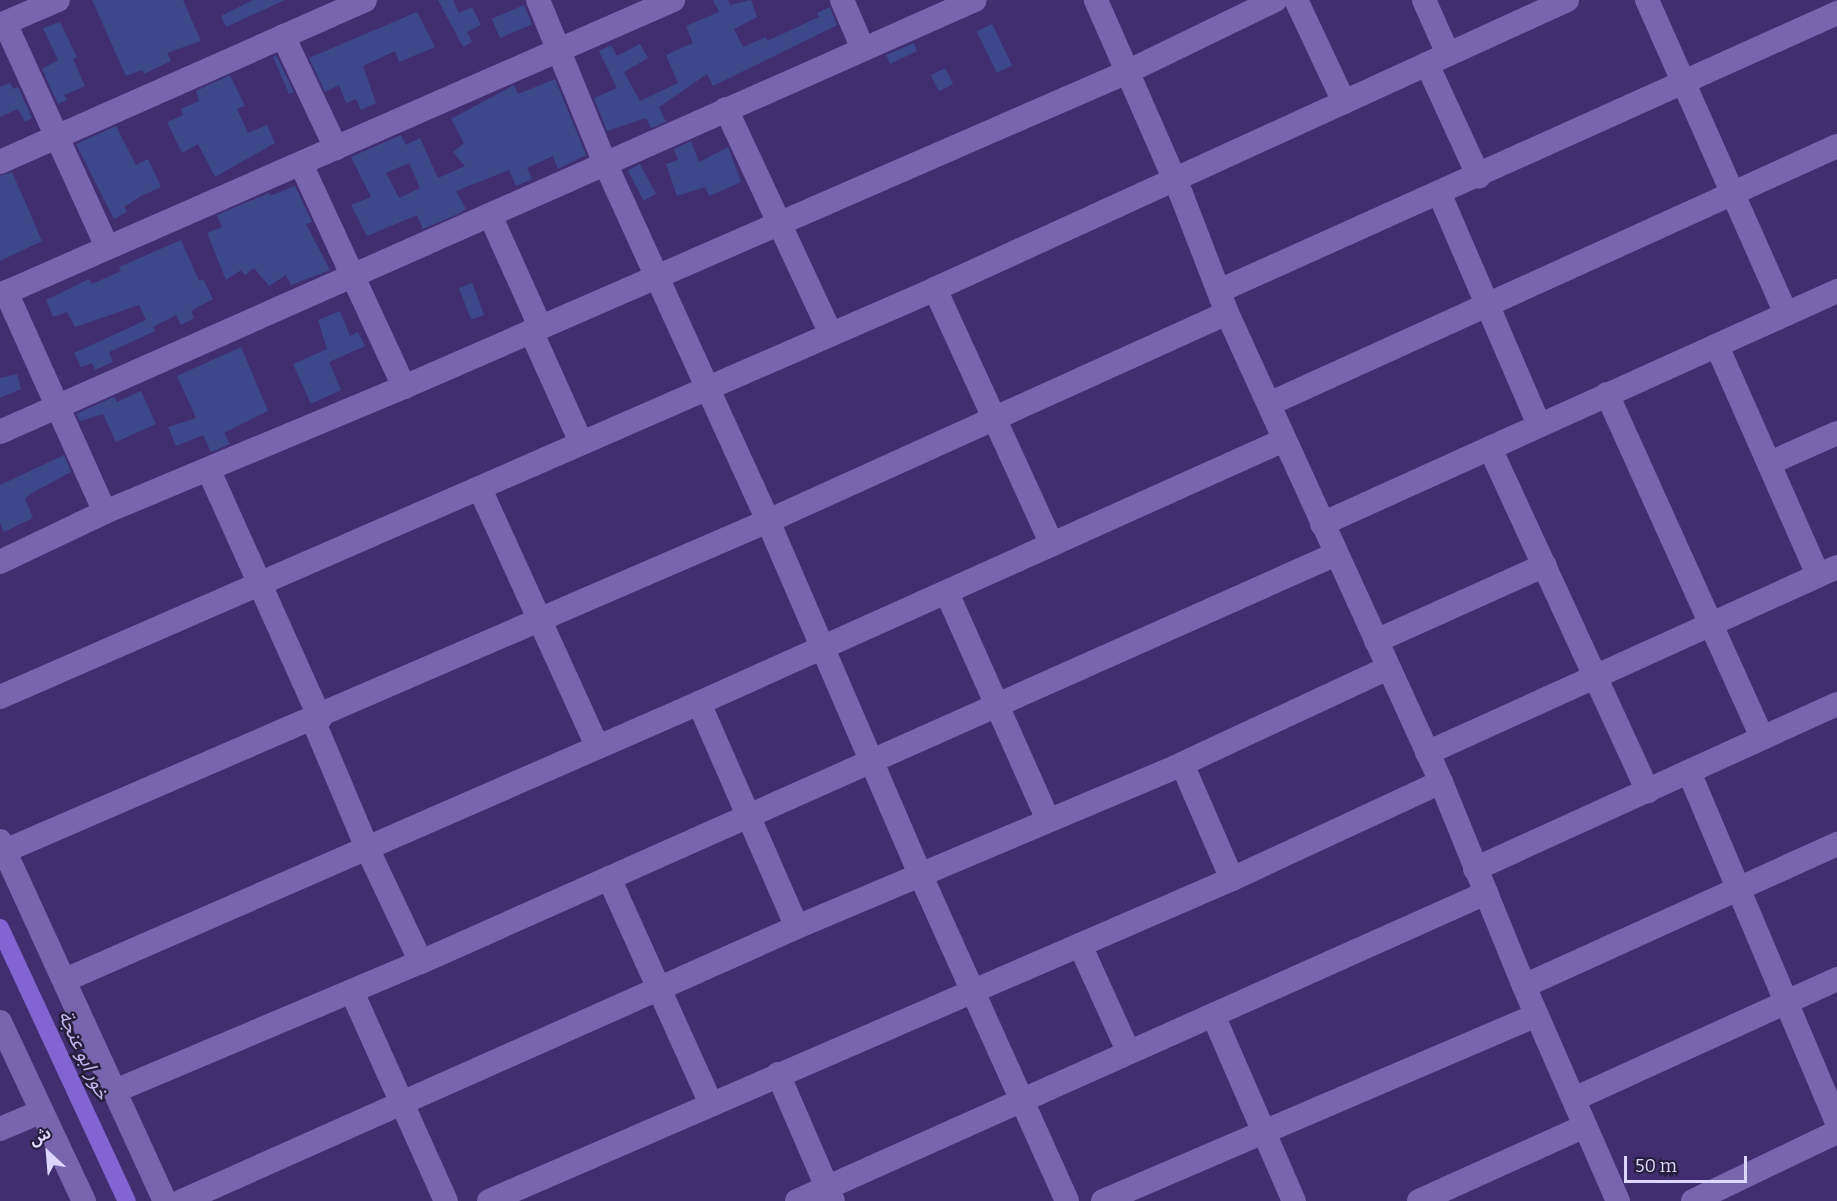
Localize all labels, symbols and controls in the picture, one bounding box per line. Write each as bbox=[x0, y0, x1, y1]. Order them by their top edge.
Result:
water label: خور ابو عنجة bbox=[53, 1007, 115, 1103]
north arrow bbox=[18, 1123, 78, 1183]
text: ش bbox=[26, 1123, 54, 1150]
scale bar bbox=[1627, 1144, 1750, 1182]
text: 50 m bbox=[1635, 1155, 1677, 1177]

